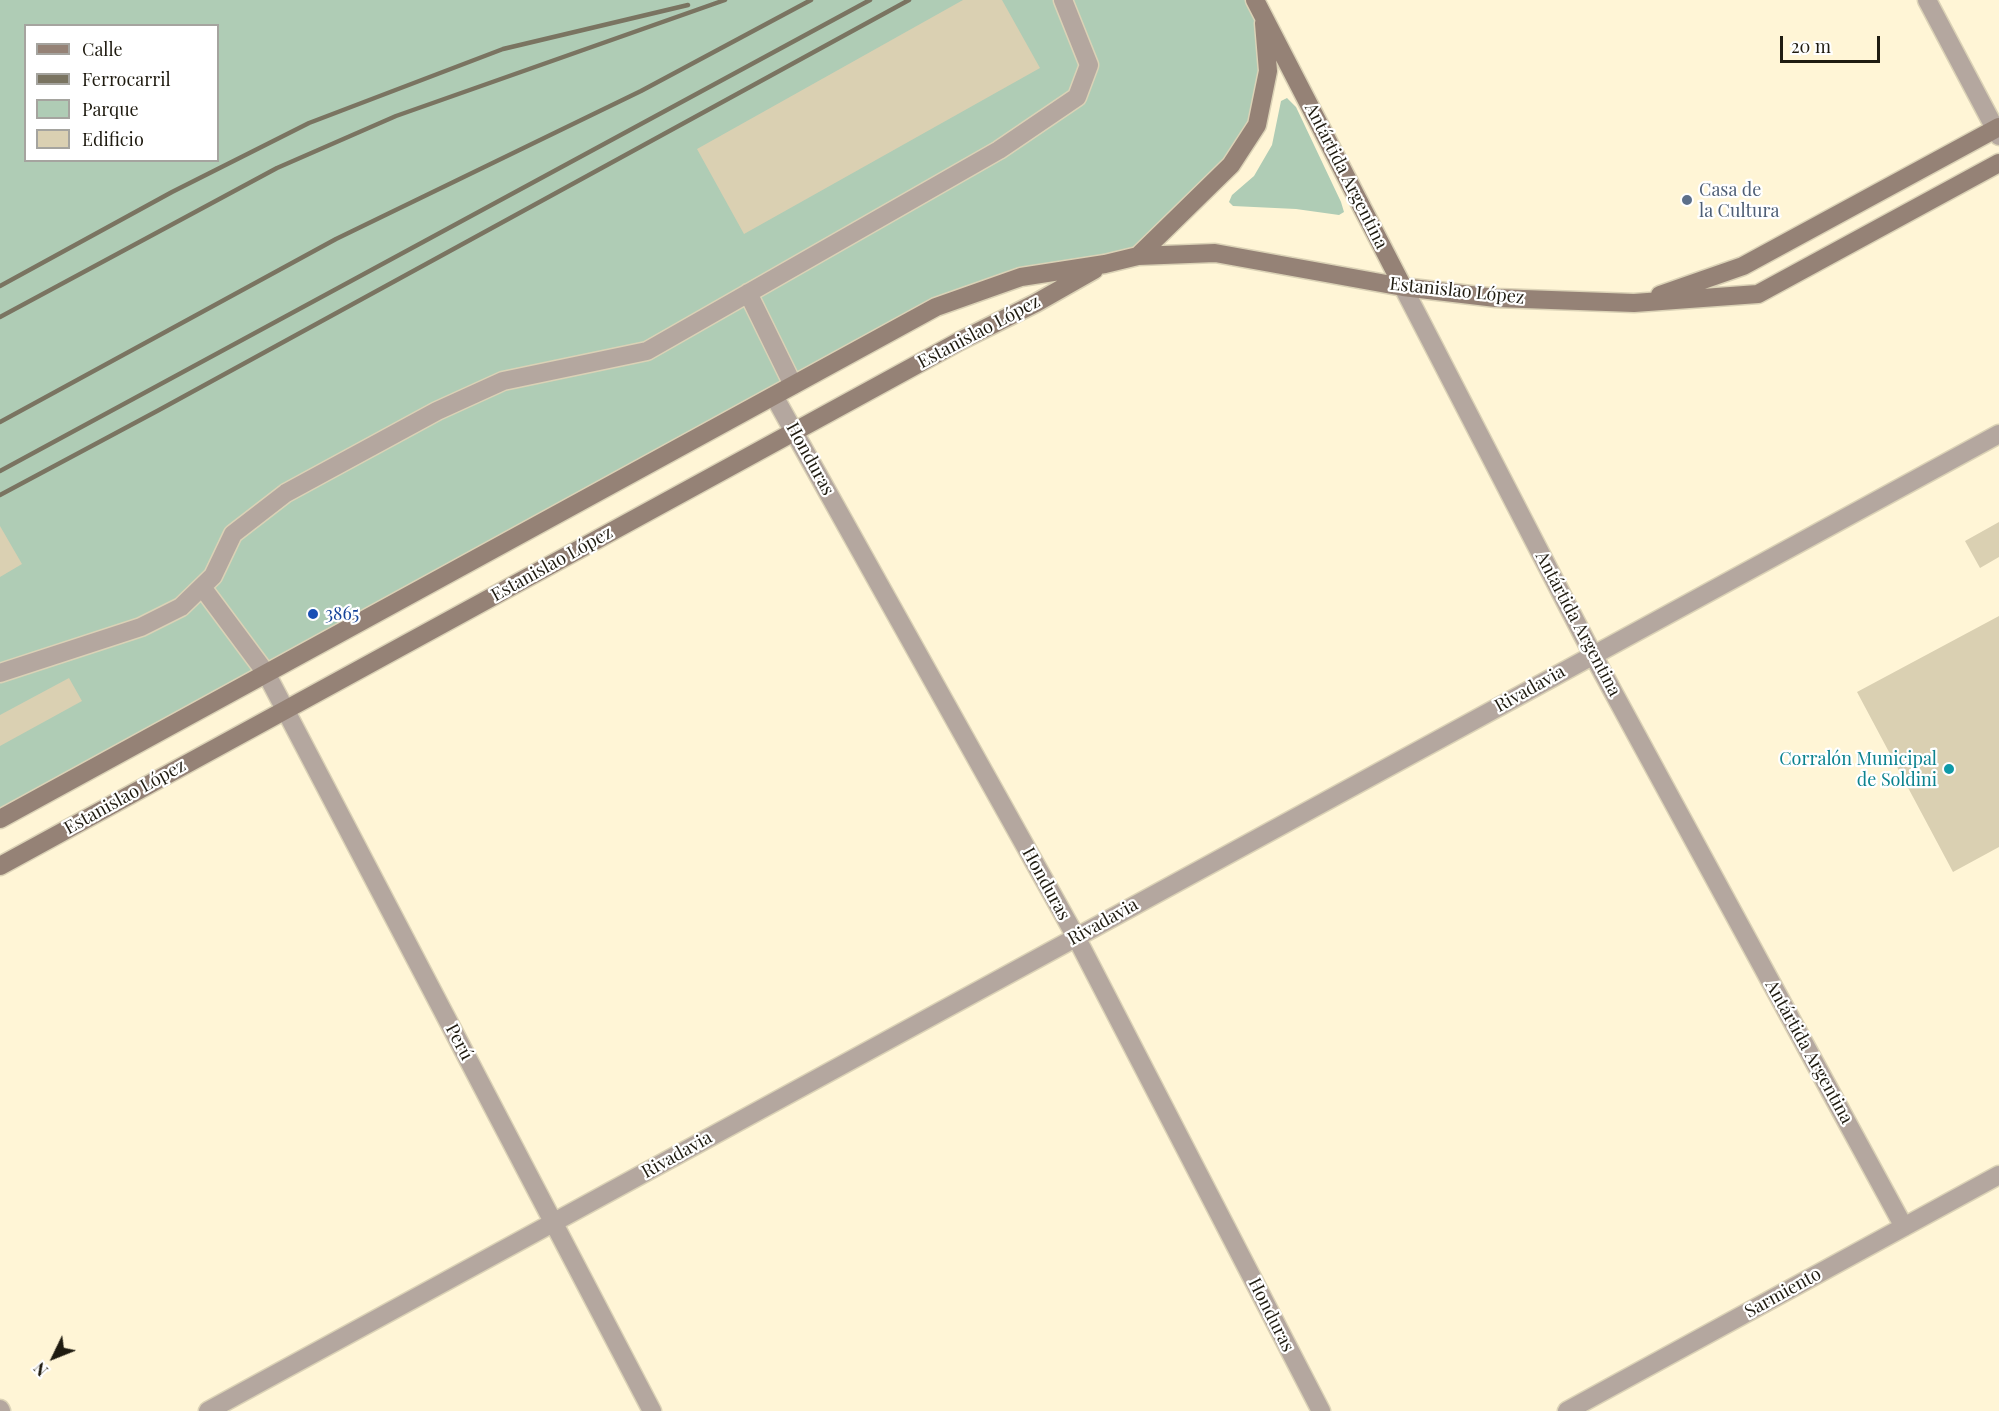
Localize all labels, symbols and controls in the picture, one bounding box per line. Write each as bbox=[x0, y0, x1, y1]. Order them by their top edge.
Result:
legend bbox=[24, 24, 219, 162]
scale bar bbox=[1783, 24, 1884, 62]
text: 20 m bbox=[1791, 34, 1831, 58]
text: Calle bbox=[82, 37, 123, 61]
text: Ferrocarril bbox=[82, 67, 171, 91]
text: Parque bbox=[82, 97, 139, 121]
street label: Antártida Argentina bbox=[1300, 99, 1392, 253]
text: Edificio bbox=[82, 127, 144, 151]
place label: Casa de la Cultura bbox=[1699, 179, 1779, 222]
marker: Casa de la Cultura bbox=[1680, 193, 1694, 207]
street label: Estanislao López bbox=[1389, 273, 1525, 309]
street label: Estanislao López bbox=[914, 291, 1044, 373]
street label: Honduras bbox=[781, 419, 839, 499]
street label: Estanislao López bbox=[488, 522, 616, 606]
street label: Antártida Argentina bbox=[1531, 548, 1625, 700]
place label: 3865 bbox=[325, 603, 359, 625]
marker: 3865 bbox=[306, 607, 320, 621]
street label: Rivadavia bbox=[1491, 661, 1569, 717]
place label: Corralón Municipal de Soldini bbox=[1779, 748, 1937, 790]
street label: Estanislao López bbox=[61, 755, 189, 839]
marker: Corralón Municipal de Soldini bbox=[1942, 762, 1956, 776]
street label: Honduras bbox=[1017, 844, 1075, 924]
street label: Rivadavia bbox=[1064, 894, 1142, 950]
street label: Antártida Argentina bbox=[1761, 976, 1857, 1128]
street label: Perú bbox=[441, 1020, 477, 1064]
street label: Rivadavia bbox=[638, 1127, 716, 1183]
street label: Sarmiento bbox=[1741, 1263, 1825, 1323]
street label: Honduras bbox=[1243, 1275, 1299, 1355]
north arrow bbox=[24, 1327, 84, 1387]
text: N bbox=[29, 1358, 52, 1381]

